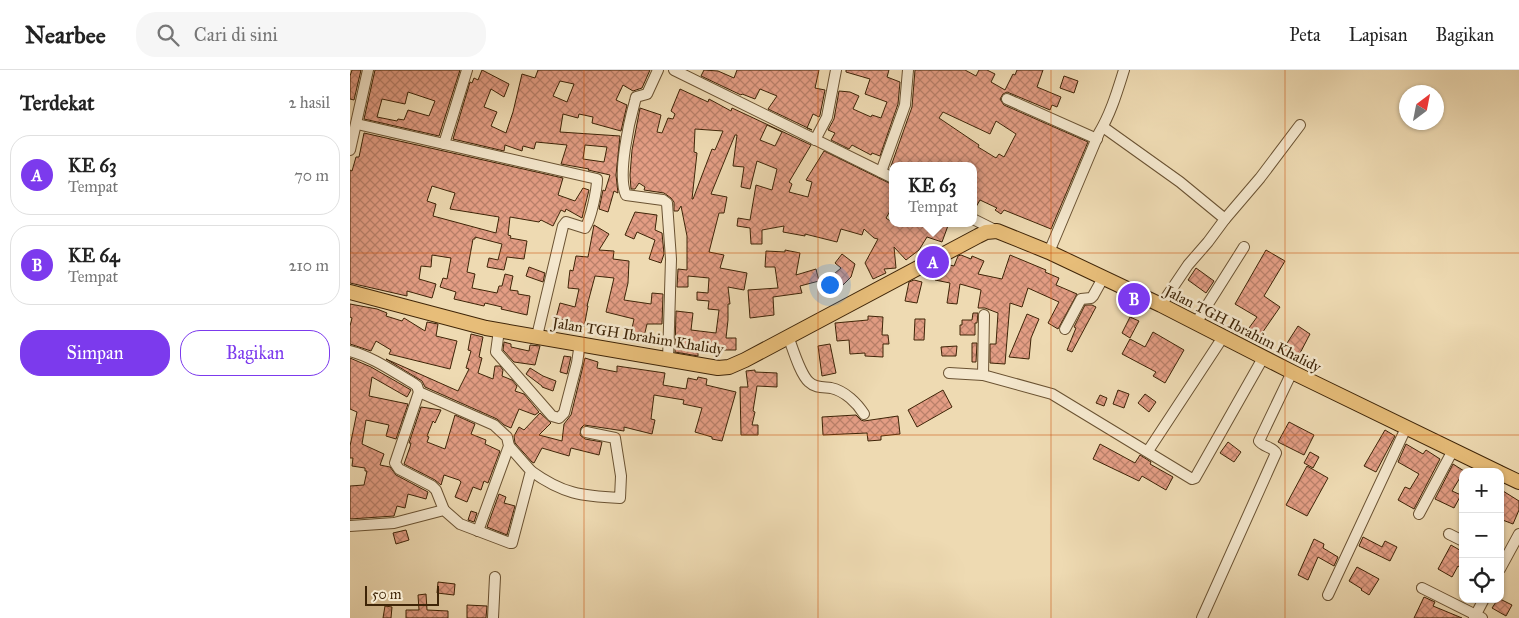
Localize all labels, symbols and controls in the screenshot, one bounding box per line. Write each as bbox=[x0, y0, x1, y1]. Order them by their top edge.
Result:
search box bbox=[136, 12, 486, 57]
text: Nearbee bbox=[25, 20, 106, 50]
icon: search bbox=[154, 21, 182, 49]
text: Cari di sini bbox=[194, 23, 278, 46]
text: Peta bbox=[1289, 24, 1321, 46]
text: Lapisan bbox=[1349, 24, 1407, 46]
text: Bagikan bbox=[1435, 24, 1494, 46]
north arrow bbox=[1399, 85, 1444, 130]
text: Terdekat bbox=[20, 90, 94, 116]
text: 2 hasil bbox=[288, 93, 330, 112]
text: KE 63 bbox=[68, 154, 117, 177]
popup bbox=[889, 162, 977, 227]
text: A bbox=[32, 166, 42, 185]
text: 70 m bbox=[294, 166, 329, 185]
text: KE 63 bbox=[908, 174, 956, 197]
text: Tempat bbox=[68, 177, 118, 196]
text: Tempat bbox=[908, 197, 958, 216]
pin: A bbox=[917, 243, 949, 281]
text: KE 64 bbox=[68, 244, 120, 267]
text: B bbox=[32, 256, 42, 275]
text: 210 m bbox=[289, 256, 329, 275]
text: Tempat bbox=[68, 267, 118, 286]
your location bbox=[817, 272, 843, 298]
pin: B bbox=[1118, 280, 1150, 318]
street label: Jalan TGH Ibrahim Khalidy bbox=[1160, 281, 1325, 378]
street label: Jalan TGH Ibrahim Khalidy bbox=[549, 313, 726, 360]
button: Simpan bbox=[20, 330, 170, 376]
button: Bagikan bbox=[180, 330, 330, 376]
map controls bbox=[1459, 468, 1504, 603]
button: + bbox=[1459, 468, 1504, 513]
button: − bbox=[1459, 513, 1504, 558]
button: locate bbox=[1459, 558, 1504, 603]
scale bar bbox=[365, 583, 439, 606]
text: 50 m bbox=[372, 586, 401, 603]

